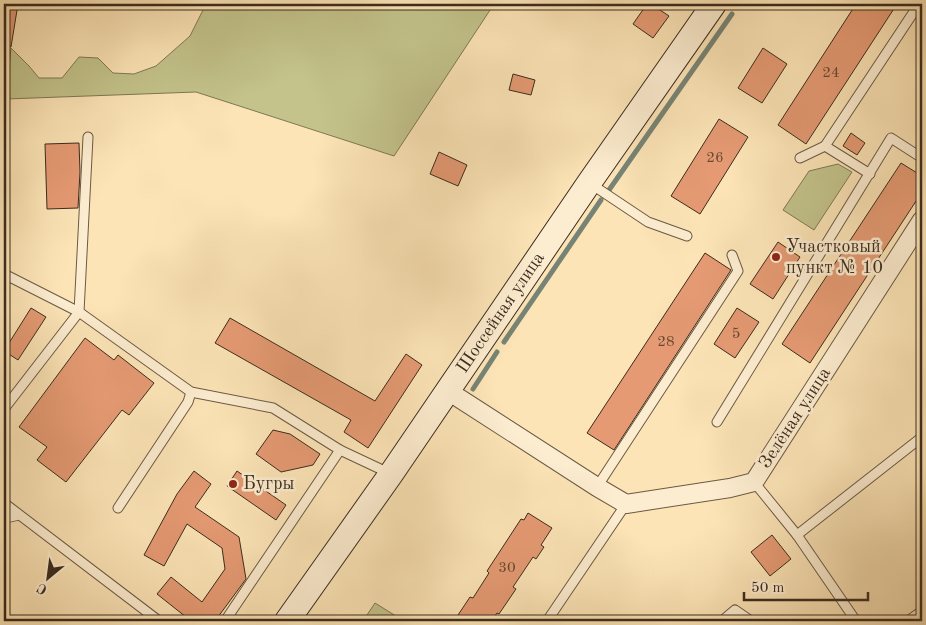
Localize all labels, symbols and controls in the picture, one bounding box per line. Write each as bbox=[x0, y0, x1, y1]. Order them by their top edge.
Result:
house number: 24 bbox=[822, 66, 840, 81]
house number: 26 bbox=[706, 151, 724, 166]
place label: Участковый пункт № 10 bbox=[786, 238, 883, 277]
street label: Шоссейная улица bbox=[453, 249, 548, 377]
marker: Участковый пункт № 10 bbox=[770, 251, 782, 263]
house number: 5 bbox=[732, 327, 740, 342]
house number: 28 bbox=[657, 335, 675, 350]
street label: Зелёная улица bbox=[756, 364, 834, 472]
place label: Бугры bbox=[243, 475, 294, 493]
marker: Бугры bbox=[227, 478, 239, 490]
north arrow bbox=[22, 552, 72, 602]
house number: 30 bbox=[498, 561, 516, 576]
scale bar bbox=[744, 570, 867, 602]
text: С bbox=[35, 580, 50, 597]
text: 50 m bbox=[751, 581, 785, 596]

